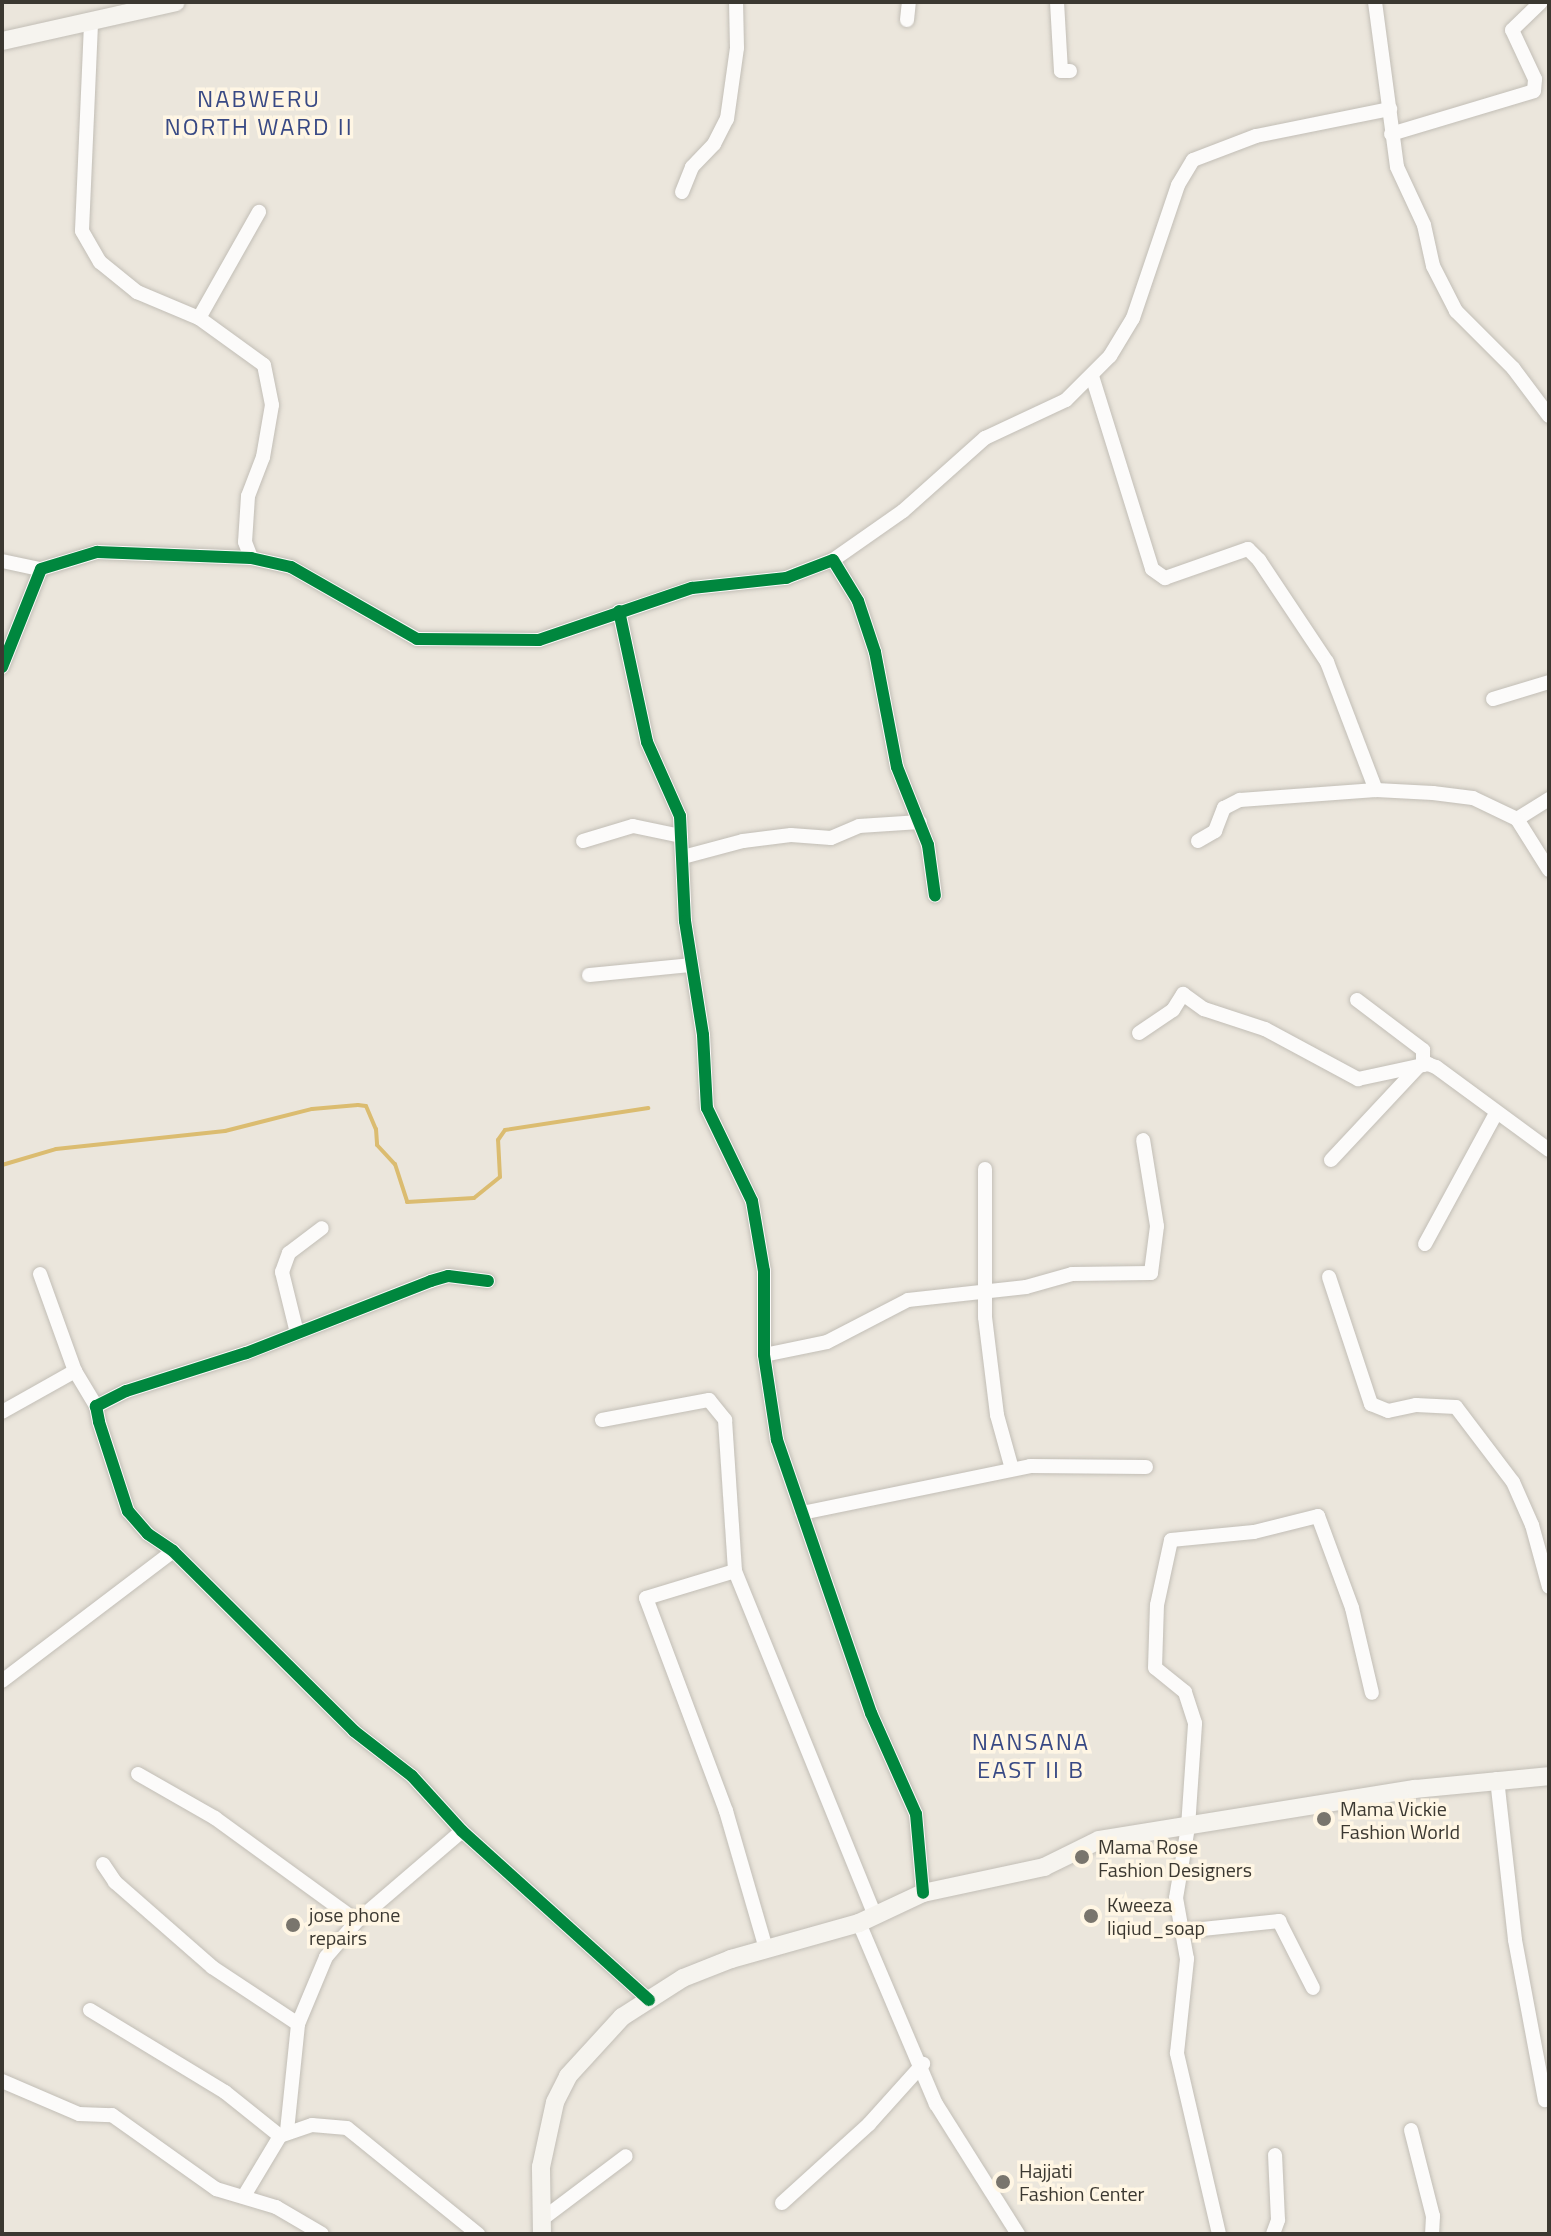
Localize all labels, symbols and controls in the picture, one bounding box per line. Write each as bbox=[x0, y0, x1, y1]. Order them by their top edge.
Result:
district label: NABWERU NORTH WARD II bbox=[164, 85, 354, 141]
district label: NANSANA EAST II B bbox=[972, 1728, 1090, 1784]
place label: Mama Vickie Fashion World bbox=[1340, 1796, 1460, 1843]
marker: Mama Vickie Fashion World bbox=[1315, 1810, 1333, 1828]
place label: Mama Rose Fashion Designers bbox=[1098, 1834, 1252, 1881]
marker: Mama Rose Fashion Designers bbox=[1073, 1848, 1091, 1866]
place label: Kweeza liqiud_soap bbox=[1107, 1892, 1205, 1939]
place label: jose phone repairs bbox=[309, 1902, 400, 1949]
marker: Kweeza liqiud_soap bbox=[1082, 1907, 1100, 1925]
marker: jose phone repairs bbox=[284, 1916, 302, 1934]
place label: Hajjati Fashion Center bbox=[1019, 2158, 1144, 2205]
marker: Hajjati Fashion Center bbox=[994, 2173, 1012, 2191]

